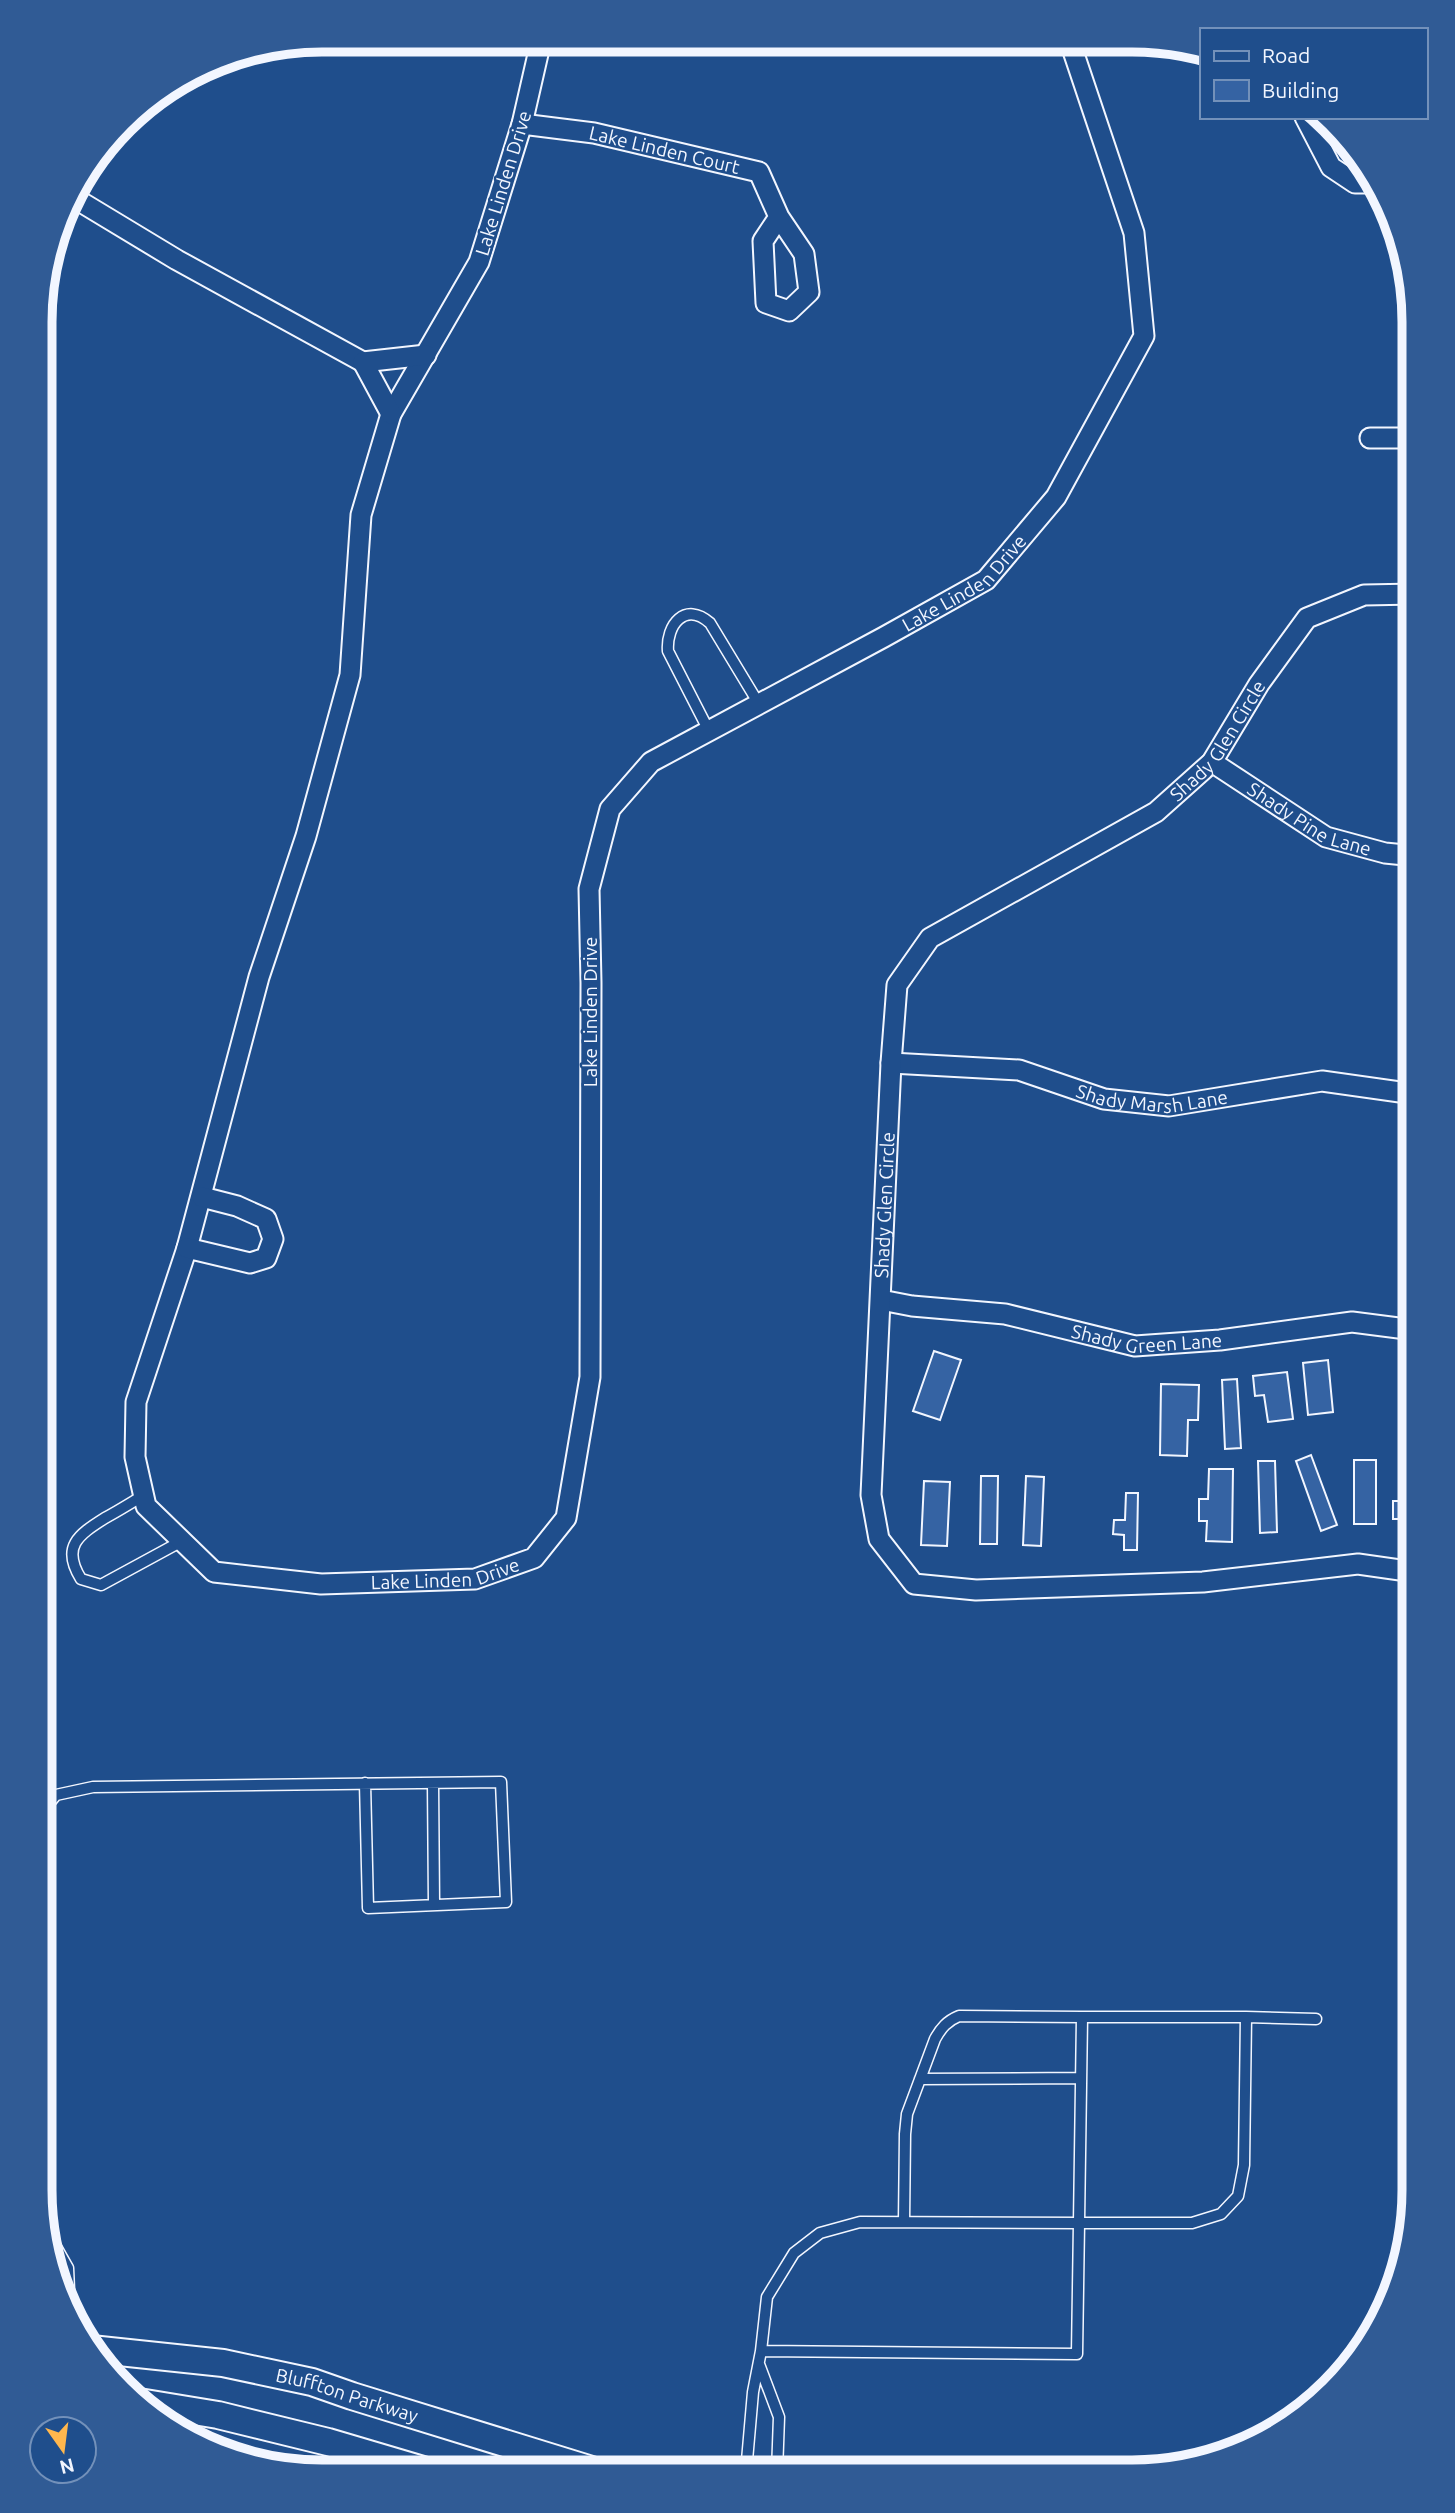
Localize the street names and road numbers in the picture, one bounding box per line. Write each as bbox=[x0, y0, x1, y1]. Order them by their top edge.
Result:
street label: Lake Linden Drive bbox=[470, 108, 536, 258]
street label: Lake Linden Court bbox=[587, 121, 742, 178]
street label: Lake Linden Drive bbox=[898, 530, 1031, 636]
street label: Shady Glen Circle bbox=[1165, 676, 1270, 805]
street label: Shady Pine Lane bbox=[1244, 778, 1374, 860]
street label: Lake Linden Drive bbox=[579, 937, 601, 1087]
street label: Shady Marsh Lane bbox=[1073, 1079, 1229, 1117]
street label: Shady Glen Circle bbox=[870, 1131, 899, 1279]
street label: Shady Green Lane bbox=[1069, 1320, 1223, 1357]
street label: Lake Linden Drive bbox=[370, 1553, 522, 1593]
street label: Bluffton Parkway bbox=[274, 2364, 421, 2427]

